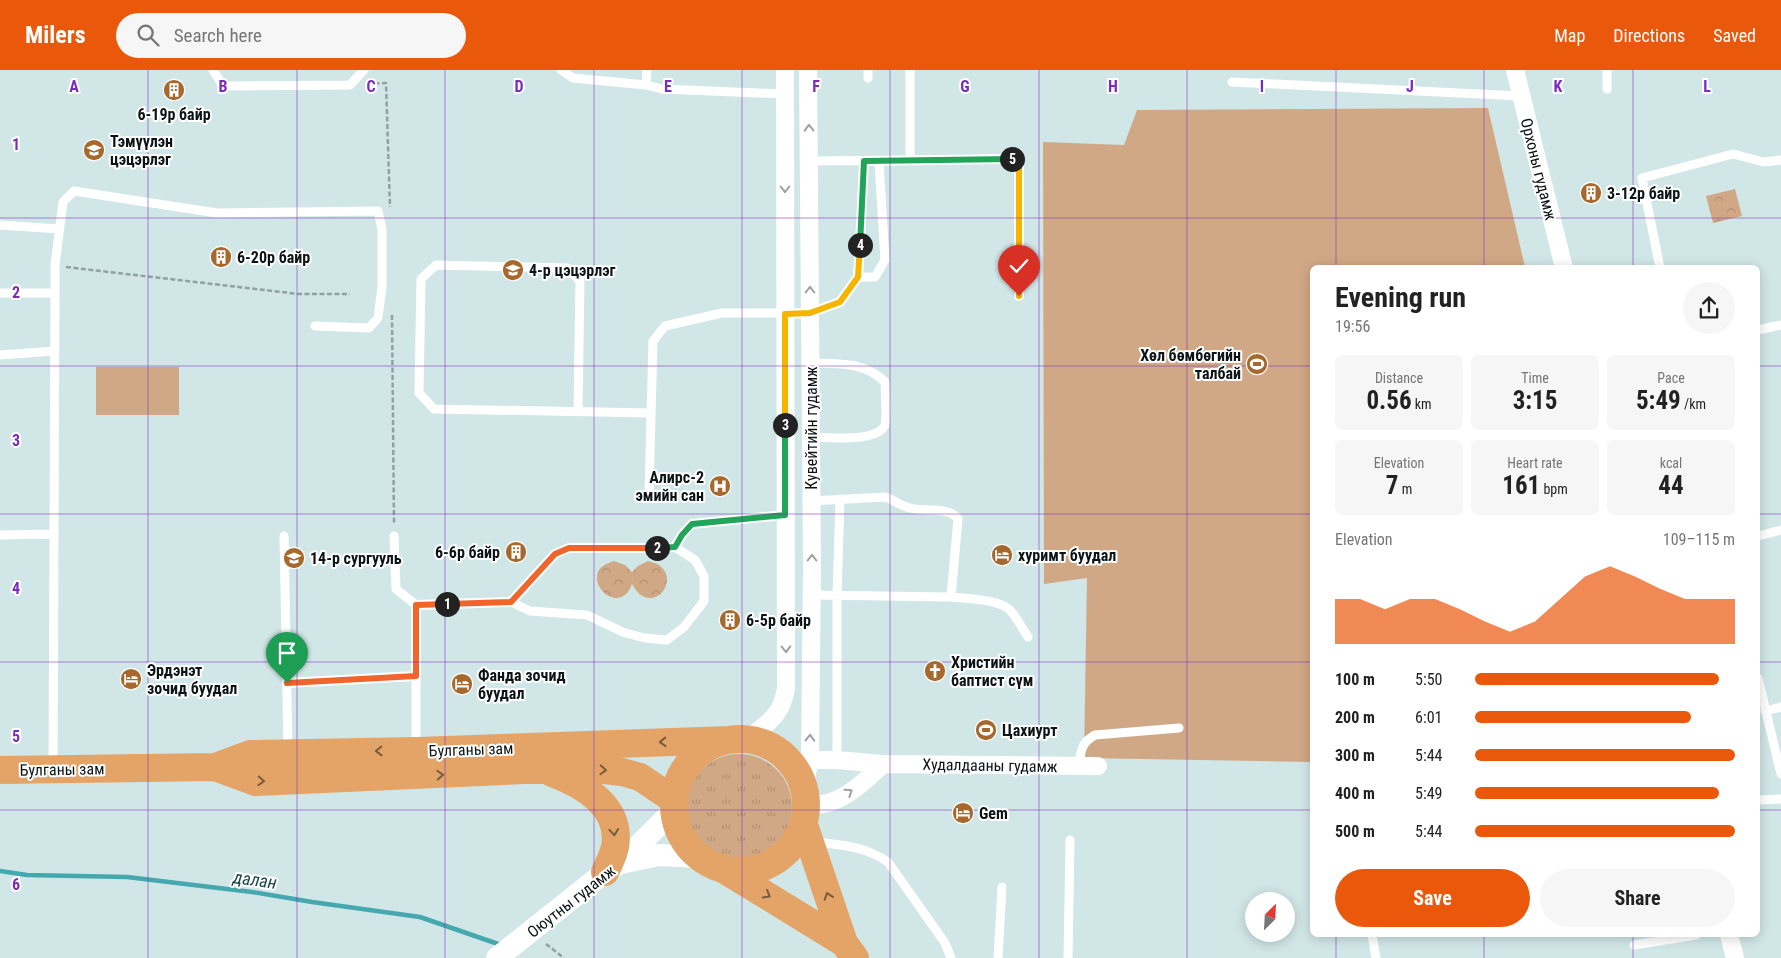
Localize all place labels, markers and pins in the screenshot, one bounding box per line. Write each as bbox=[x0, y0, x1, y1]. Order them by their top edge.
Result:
building icon: 6-19р байр bbox=[162, 78, 186, 102]
place label: 6-19р байр bbox=[137, 105, 211, 124]
place label: Тэмүүлэн цэцэрлэг bbox=[110, 132, 173, 169]
school or university icon: Тэмүүлэн цэцэрлэг bbox=[82, 138, 106, 162]
pin: 5 bbox=[1000, 146, 1024, 172]
building icon: 3-12р байр bbox=[1579, 181, 1603, 205]
place label: 3-12р байр bbox=[1607, 184, 1680, 203]
pin: 4 bbox=[848, 232, 872, 258]
building icon: 6-20р байр bbox=[209, 245, 233, 269]
pin bbox=[998, 245, 1040, 296]
place label: 6-20р байр bbox=[237, 248, 310, 267]
school or university icon: 4-р цэцэрлэг bbox=[501, 258, 525, 282]
place label: 4-р цэцэрлэг bbox=[529, 261, 615, 280]
place label: Хөл бөмбөгийн талбай bbox=[1140, 346, 1241, 383]
sports icon: Хөл бөмбөгийн талбай bbox=[1245, 352, 1269, 376]
pin: 3 bbox=[772, 412, 798, 438]
place label: Aлирс-2 эмийн сан bbox=[636, 468, 704, 505]
hospital icon: Aлирс-2 эмийн сан bbox=[708, 474, 732, 498]
pin: 2 bbox=[644, 536, 670, 560]
building icon: 6-6р байр bbox=[504, 540, 528, 564]
place label: 6-6р байр bbox=[435, 543, 500, 562]
hotel icon: хуримт буудал bbox=[990, 543, 1014, 567]
school or university icon: 14-р сургууль bbox=[282, 546, 306, 570]
place label: хуримт буудал bbox=[1018, 546, 1116, 565]
place label: 14-р сургууль bbox=[310, 549, 402, 568]
pin: 1 bbox=[434, 592, 460, 616]
building icon: 6-5р байр bbox=[718, 608, 742, 632]
place label: 6-5р байр bbox=[746, 611, 811, 630]
pin bbox=[266, 632, 308, 683]
place label: Христийн баптист сүм bbox=[951, 653, 1033, 690]
church icon: Христийн баптист сүм bbox=[923, 659, 947, 683]
place label: Эрдэнэт зочид буудал bbox=[147, 661, 237, 698]
place label: Фанда зочид буудал bbox=[478, 666, 565, 703]
hotel icon: Эрдэнэт зочид буудал bbox=[119, 667, 143, 691]
hotel icon: Фанда зочид буудал bbox=[450, 672, 474, 696]
sports icon: Цахиурт bbox=[974, 718, 998, 742]
place label: Цахиурт bbox=[1002, 721, 1057, 740]
hotel icon: Gem bbox=[951, 801, 975, 825]
place label: Gem bbox=[979, 804, 1008, 823]

